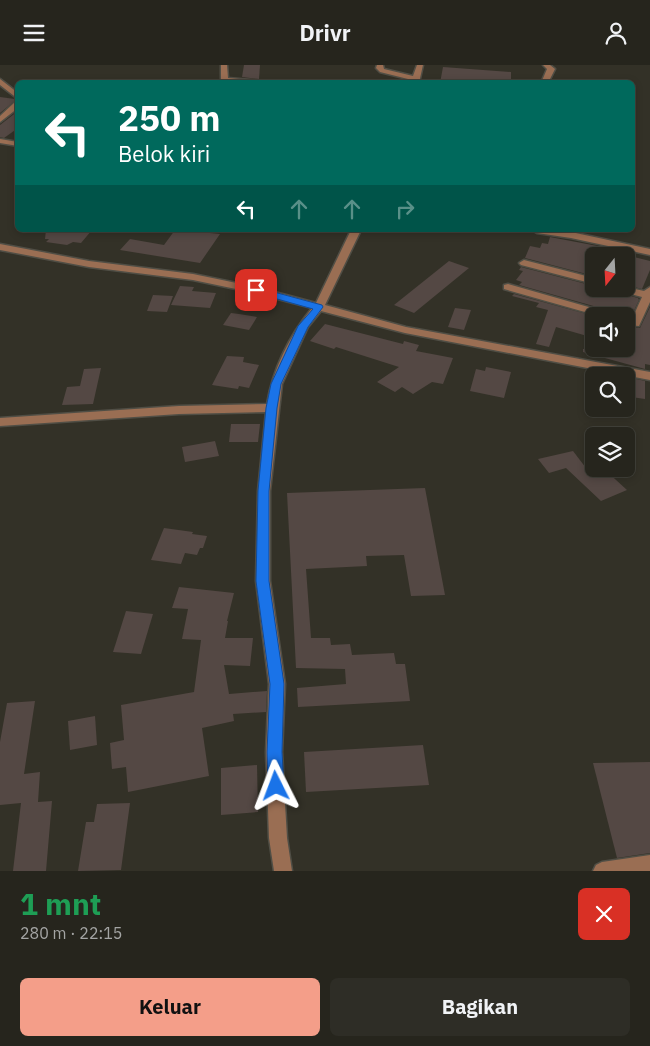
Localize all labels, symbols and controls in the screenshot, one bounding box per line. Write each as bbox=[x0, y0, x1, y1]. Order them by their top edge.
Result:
text: Drivr bbox=[299, 18, 351, 47]
icon: menu bbox=[20, 19, 48, 47]
icon: person bbox=[602, 19, 630, 47]
text: 250 m bbox=[118, 95, 221, 141]
icon: left bbox=[35, 100, 100, 165]
text: Belok kiri bbox=[118, 139, 210, 168]
icon: left bbox=[232, 195, 260, 223]
icon: ahead bbox=[285, 195, 313, 223]
icon: ahead bbox=[338, 195, 366, 223]
icon: right bbox=[391, 195, 419, 223]
north arrow bbox=[585, 247, 635, 297]
map controls bbox=[585, 247, 635, 477]
pin bbox=[235, 269, 277, 311]
icon: arrive bbox=[242, 276, 270, 304]
button: sound bbox=[585, 307, 635, 357]
button: search bbox=[585, 367, 635, 417]
button: layers bbox=[585, 427, 635, 477]
position arrow bbox=[249, 759, 301, 811]
text: 1 mnt bbox=[20, 884, 101, 923]
button: close bbox=[578, 888, 630, 940]
text: 280 m · 22:15 bbox=[20, 923, 122, 943]
button: Keluar bbox=[20, 978, 320, 1036]
button: Bagikan bbox=[330, 978, 630, 1036]

